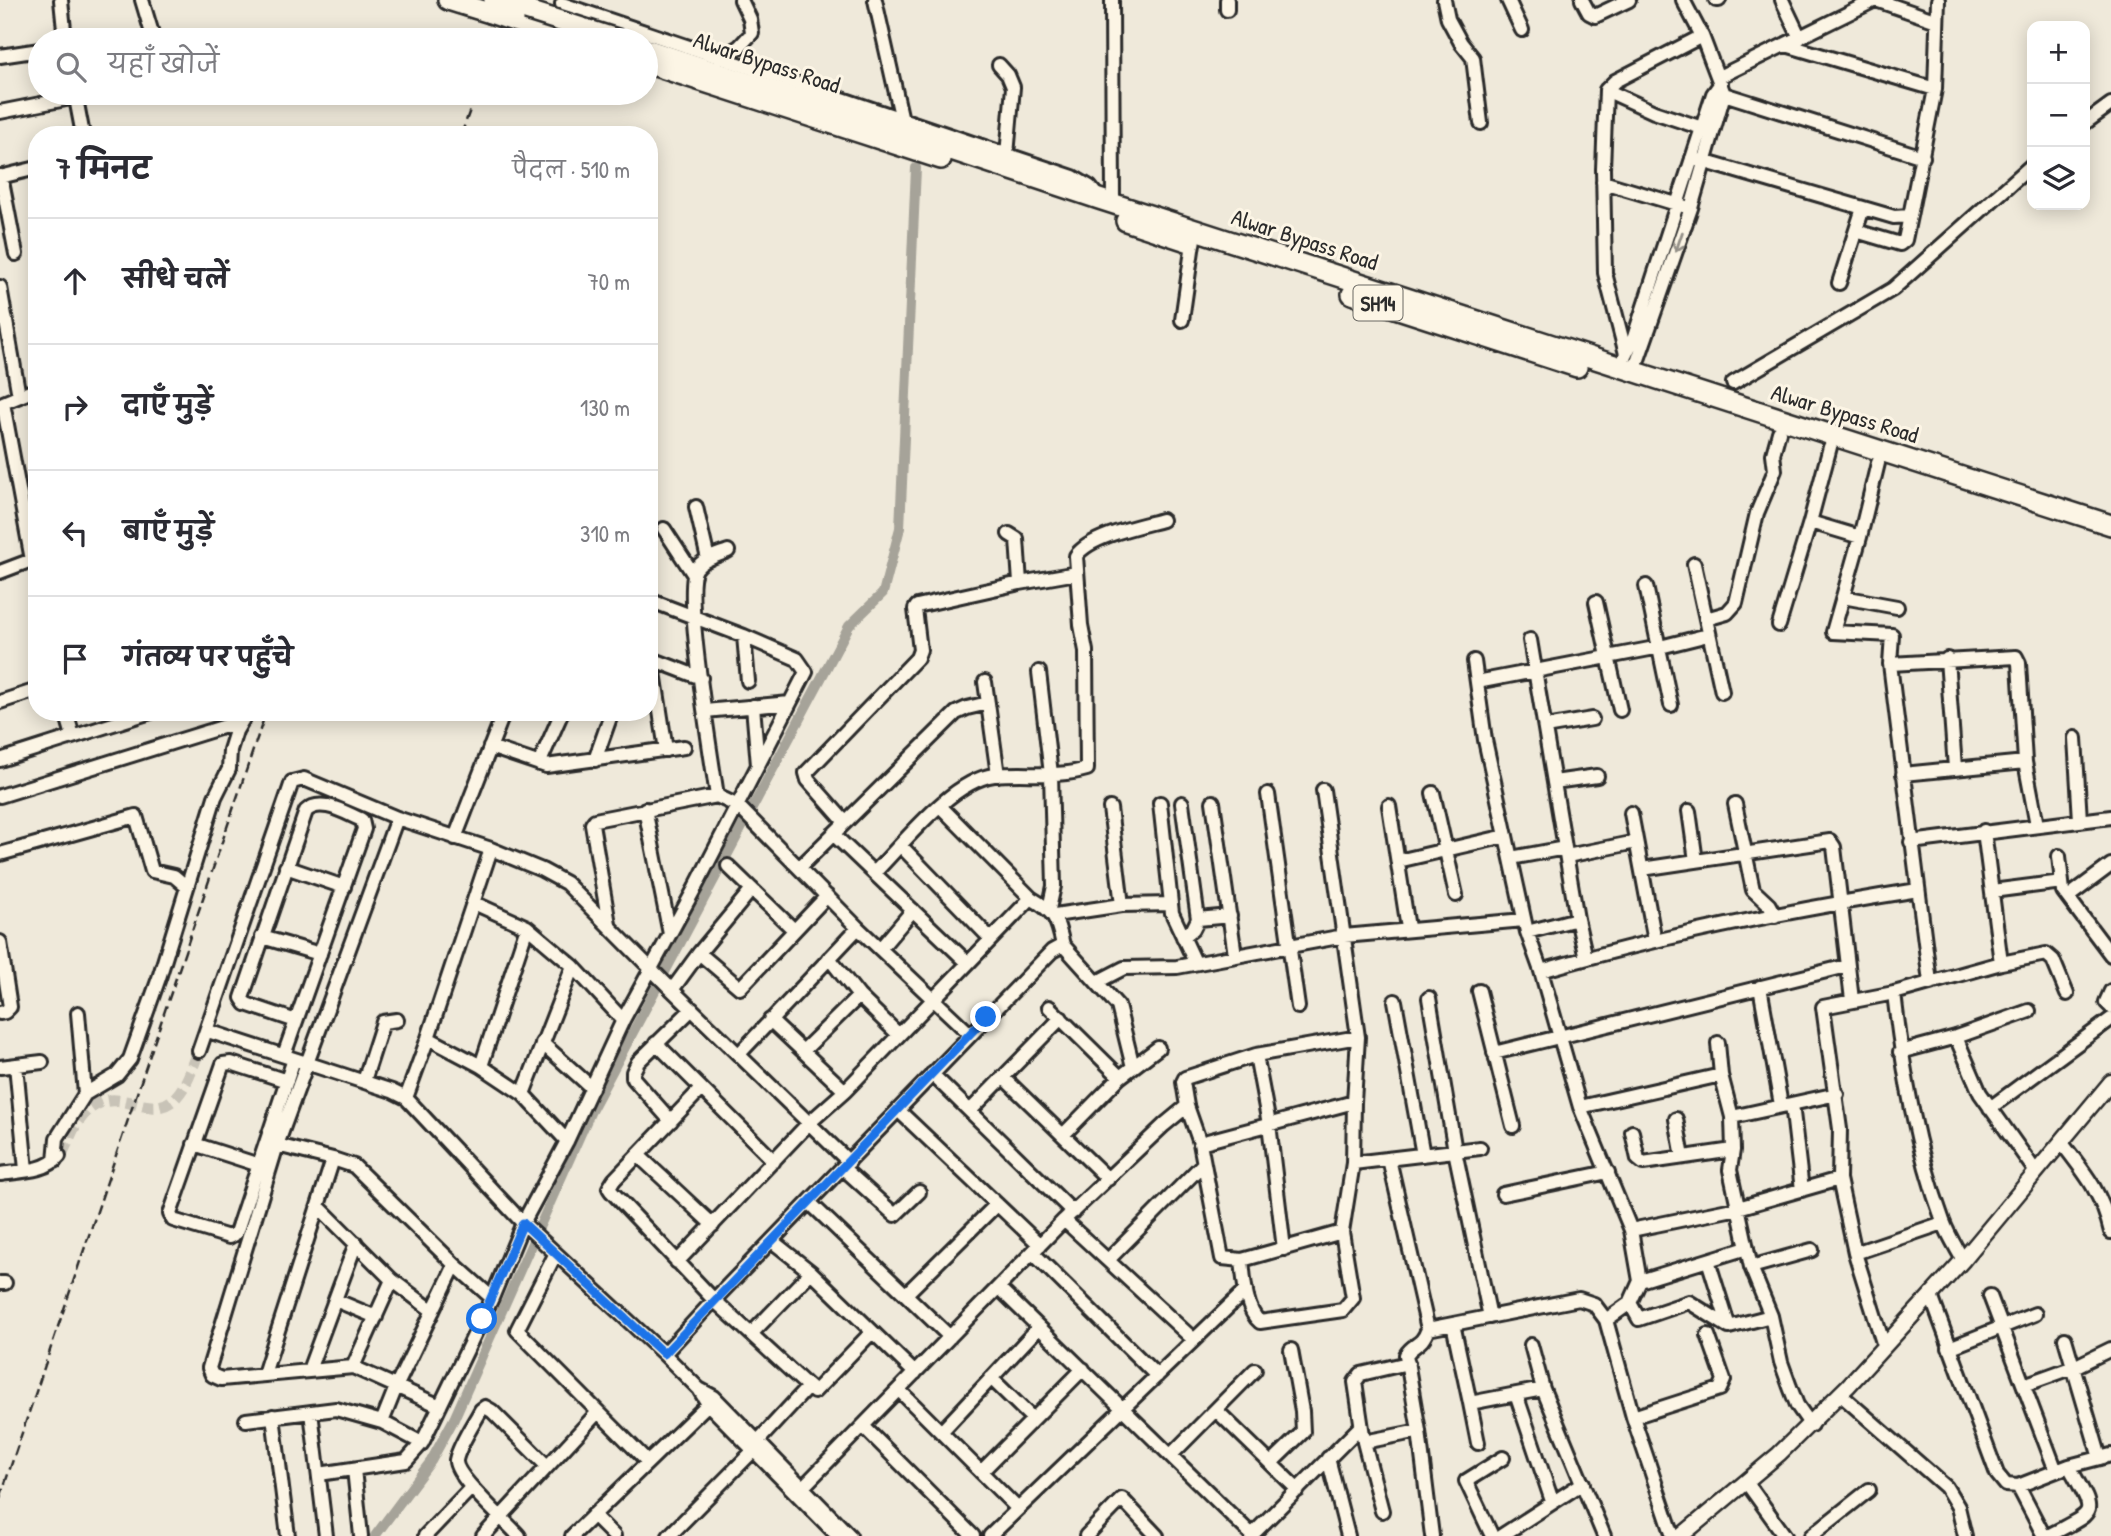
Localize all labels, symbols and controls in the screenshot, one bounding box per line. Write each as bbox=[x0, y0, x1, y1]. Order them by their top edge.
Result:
map controls bbox=[2027, 21, 2090, 210]
button: + bbox=[2027, 21, 2090, 84]
street label: Alwar Bypass Road bbox=[690, 24, 844, 100]
search box bbox=[28, 28, 658, 105]
text: यहाँ खोजें bbox=[108, 46, 219, 81]
icon: search bbox=[52, 48, 90, 86]
button: − bbox=[2027, 84, 2090, 147]
button: layers bbox=[2027, 147, 2090, 210]
text: 7 मिनट bbox=[56, 148, 151, 188]
text: पैदल · 510 m bbox=[512, 154, 630, 185]
street label: Alwar Bypass Road bbox=[1228, 201, 1382, 277]
one-way arrow bbox=[1672, 231, 1684, 253]
text: सीधे चलें bbox=[123, 261, 229, 296]
icon: ahead bbox=[56, 262, 94, 300]
text: 70 m bbox=[587, 266, 630, 297]
road number: SH14 bbox=[1354, 286, 1402, 320]
street label: Alwar Bypass Road bbox=[1768, 376, 1922, 450]
text: दाएँ मुड़ें bbox=[123, 387, 213, 422]
icon: right bbox=[56, 388, 94, 426]
text: 130 m bbox=[580, 392, 630, 423]
text: बाएँ मुड़ें bbox=[123, 513, 214, 548]
icon: left bbox=[56, 514, 94, 552]
text: 310 m bbox=[580, 518, 630, 549]
text: गंतव्य पर पहुँचे bbox=[123, 639, 293, 674]
icon: arrive bbox=[56, 640, 94, 678]
route end bbox=[970, 1001, 1001, 1032]
route start bbox=[466, 1303, 497, 1334]

